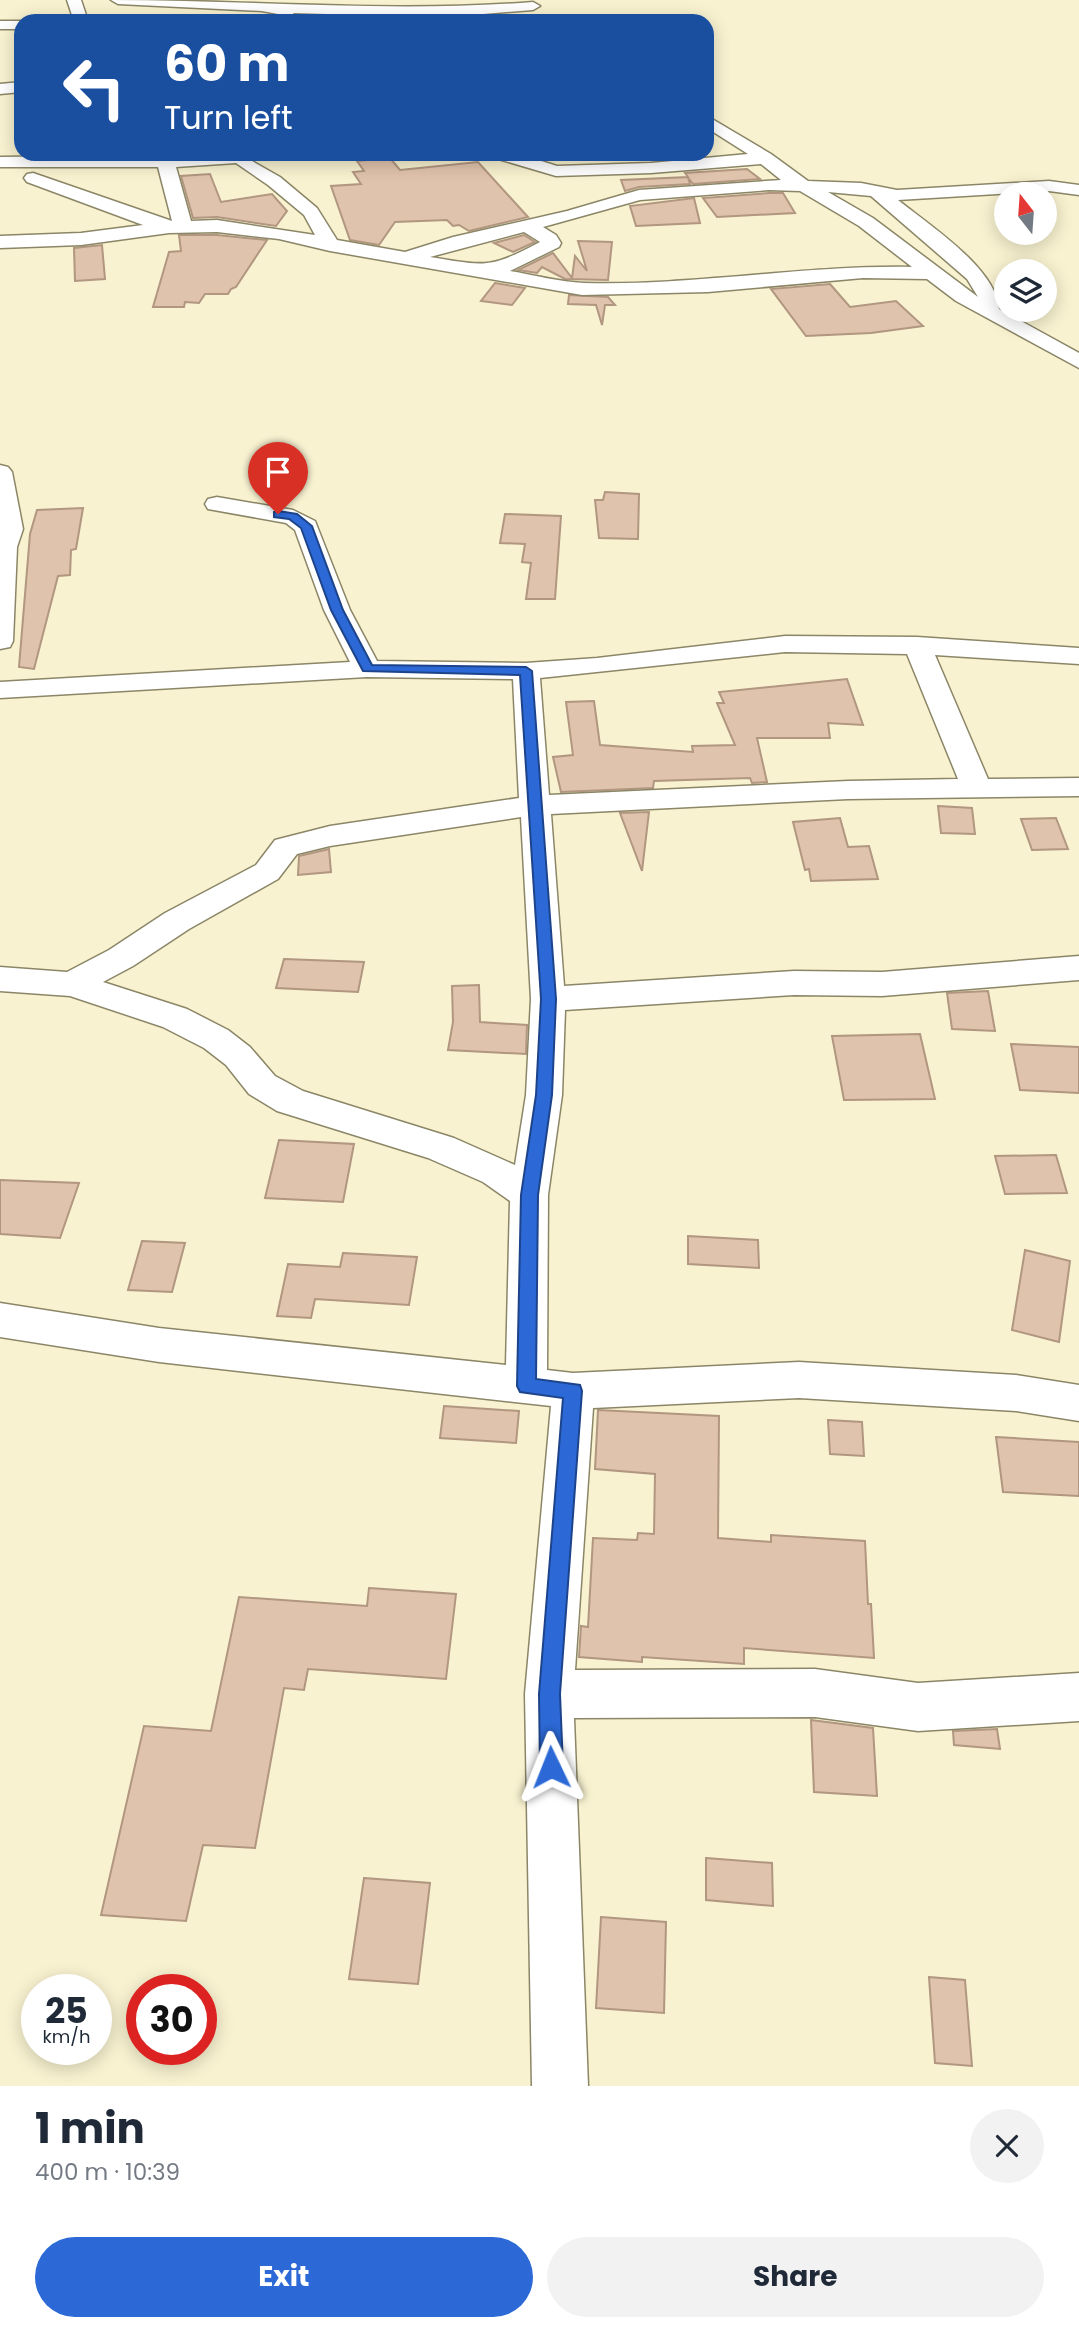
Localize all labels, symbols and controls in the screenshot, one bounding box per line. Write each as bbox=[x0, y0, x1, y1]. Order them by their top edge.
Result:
text: 60 m bbox=[164, 30, 289, 98]
icon: left bbox=[49, 42, 140, 133]
text: Turn left bbox=[164, 95, 293, 140]
north arrow bbox=[994, 182, 1057, 245]
map controls bbox=[994, 182, 1057, 322]
button: layers bbox=[994, 259, 1057, 322]
pin bbox=[248, 442, 308, 514]
icon: arrive bbox=[259, 453, 297, 491]
position arrow bbox=[514, 1730, 588, 1804]
speed limit sign: 30 bbox=[126, 1974, 217, 2065]
text: 25 bbox=[45, 1986, 88, 2035]
text: km/h bbox=[43, 2024, 90, 2049]
text: 1 min bbox=[35, 2099, 145, 2158]
button: close bbox=[970, 2109, 1044, 2183]
text: 400 m · 10:39 bbox=[35, 2156, 180, 2188]
button: Exit bbox=[35, 2237, 533, 2317]
button: Share bbox=[547, 2237, 1044, 2317]

